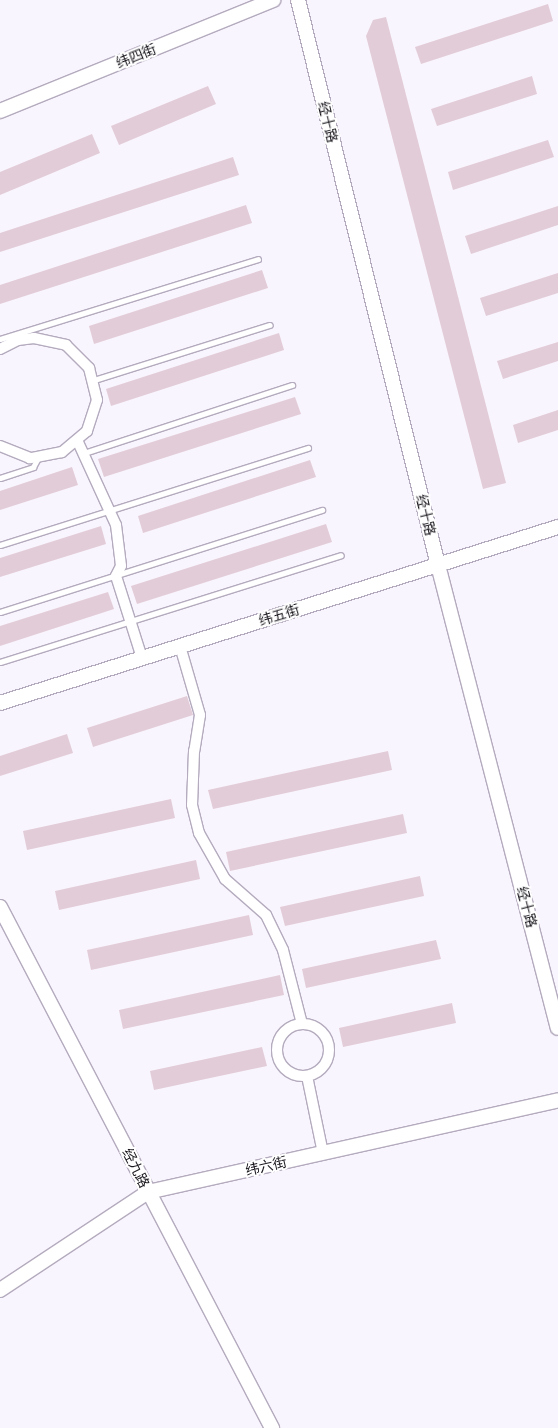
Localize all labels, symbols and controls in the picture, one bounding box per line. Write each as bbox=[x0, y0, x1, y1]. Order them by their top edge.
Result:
street label: 纬四街 bbox=[113, 40, 159, 72]
street label: 经十路 bbox=[315, 100, 341, 144]
street label: 经十路 bbox=[413, 493, 439, 537]
street label: 纬五街 bbox=[256, 601, 302, 629]
street label: 经十路 bbox=[513, 885, 541, 929]
street label: 经九路 bbox=[119, 1145, 153, 1191]
street label: 纬六街 bbox=[244, 1153, 288, 1179]

